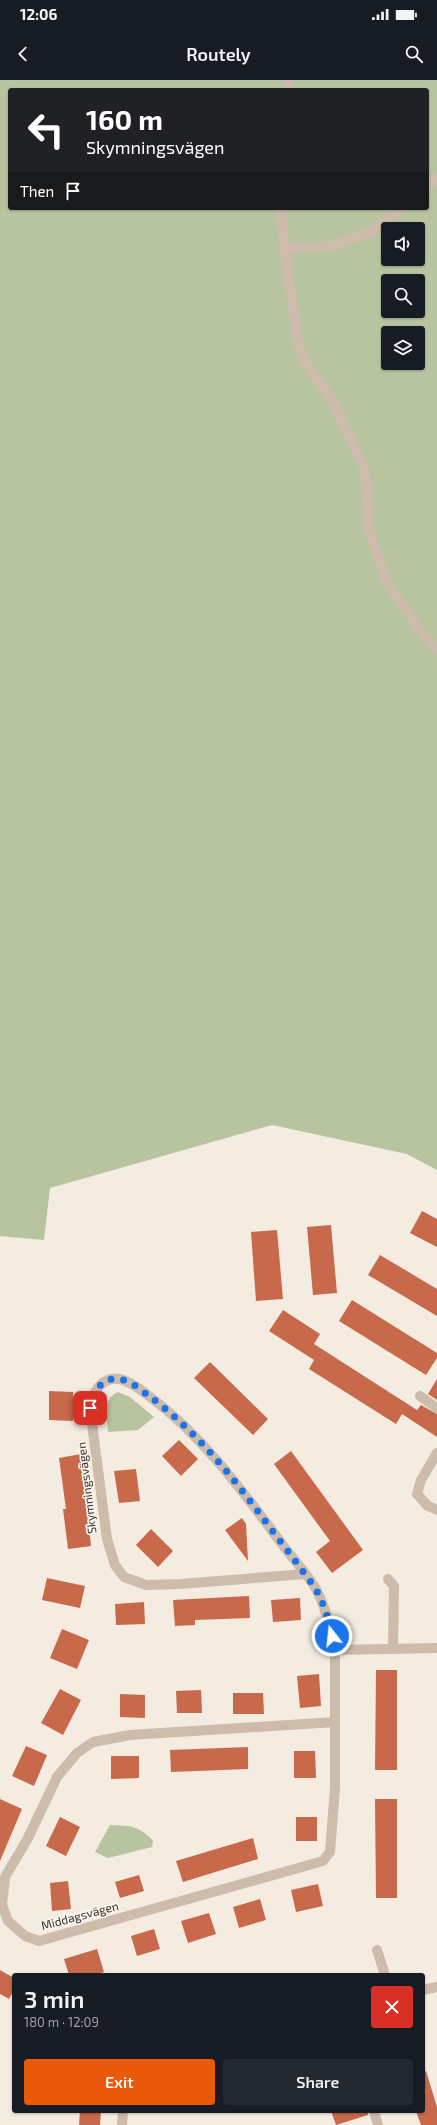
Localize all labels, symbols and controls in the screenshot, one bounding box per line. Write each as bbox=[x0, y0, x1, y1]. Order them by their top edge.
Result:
text: 12:06 bbox=[20, 5, 57, 23]
icon: back bbox=[12, 43, 34, 65]
text: Routely bbox=[186, 43, 251, 65]
icon: search bbox=[403, 43, 425, 65]
text: 160 m bbox=[86, 102, 163, 136]
icon: left bbox=[20, 104, 72, 156]
text: Skymningsvägen bbox=[86, 136, 225, 158]
icon: arrive bbox=[62, 180, 84, 202]
text: Then bbox=[20, 182, 54, 200]
map controls bbox=[381, 222, 425, 370]
button: sound bbox=[381, 222, 425, 266]
button: search bbox=[381, 274, 425, 318]
button: layers bbox=[381, 326, 425, 370]
pin bbox=[73, 1391, 107, 1425]
icon: arrive bbox=[79, 1397, 101, 1419]
street label: Skymningsvägen bbox=[73, 1441, 99, 1535]
position arrow bbox=[311, 1615, 353, 1657]
street label: Middagsvägen bbox=[40, 1898, 120, 1932]
text: 3 min bbox=[24, 1984, 84, 2013]
button: close bbox=[371, 1986, 413, 2028]
text: 180 m · 12:09 bbox=[24, 2014, 99, 2030]
button: Exit bbox=[24, 2059, 215, 2105]
button: Share bbox=[223, 2059, 413, 2105]

